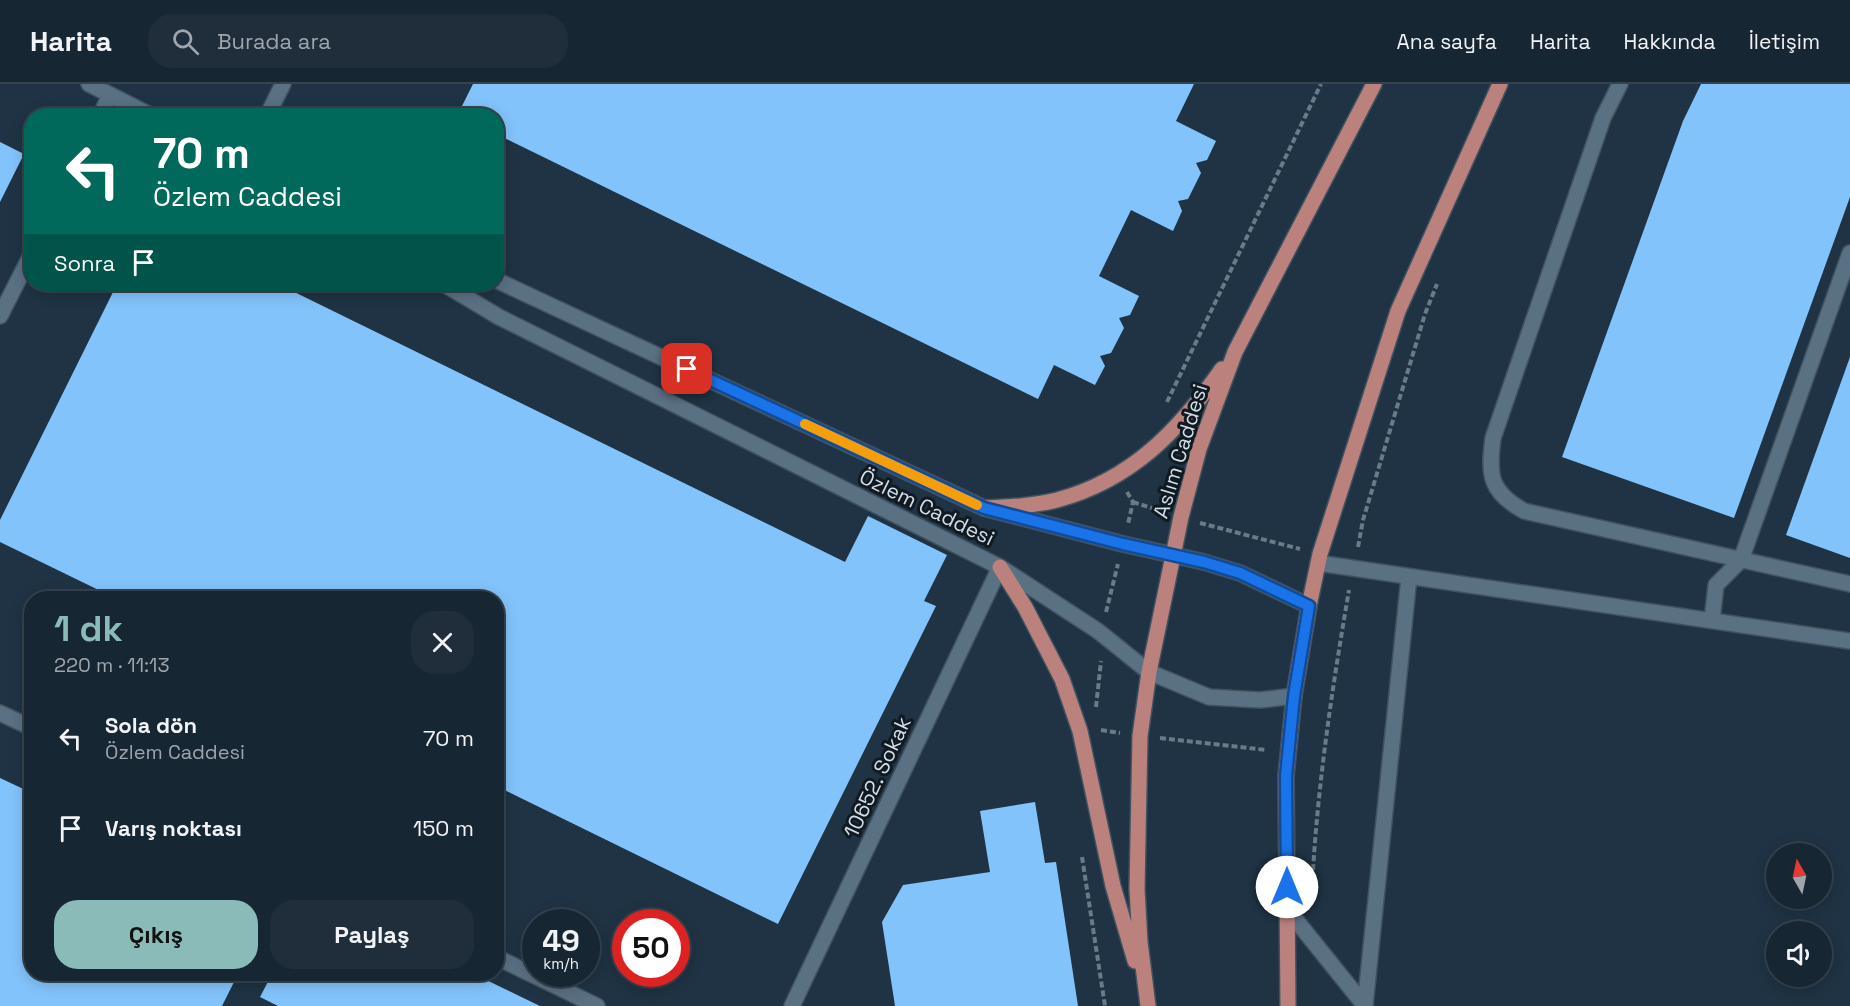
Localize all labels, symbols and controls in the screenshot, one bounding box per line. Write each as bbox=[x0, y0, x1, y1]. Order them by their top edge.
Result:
search box bbox=[148, 14, 568, 68]
text: Harita bbox=[30, 23, 112, 59]
icon: search bbox=[169, 25, 202, 58]
text: Burada ara bbox=[217, 27, 331, 55]
text: Ana sayfa bbox=[1397, 28, 1497, 55]
text: Harita bbox=[1530, 28, 1591, 55]
text: Hakkında bbox=[1624, 28, 1716, 55]
text: İletişim bbox=[1749, 28, 1820, 55]
text: 70 m bbox=[153, 127, 250, 180]
icon: left bbox=[54, 132, 132, 210]
text: Özlem Caddesi bbox=[153, 179, 342, 214]
icon: arrive bbox=[127, 246, 160, 279]
text: Sonra bbox=[54, 249, 115, 277]
pin bbox=[661, 343, 712, 394]
icon: arrive bbox=[670, 352, 703, 385]
street label: Aslım Caddesi bbox=[1147, 381, 1213, 521]
street label: Özlem Caddesi bbox=[855, 463, 999, 551]
text: 1 dk bbox=[54, 606, 123, 652]
button: close bbox=[411, 611, 474, 674]
text: 220 m · 11:13 bbox=[54, 652, 170, 678]
text: Sola dön bbox=[105, 711, 197, 739]
street label: 10652. Sokak bbox=[837, 712, 917, 842]
icon: left bbox=[54, 722, 87, 755]
text: 70 m bbox=[423, 724, 474, 752]
text: Özlem Caddesi bbox=[105, 739, 245, 765]
icon: arrive bbox=[54, 812, 87, 845]
text: Varış noktası bbox=[105, 814, 242, 842]
text: 150 m bbox=[413, 814, 474, 842]
north arrow bbox=[1766, 843, 1832, 909]
map controls bbox=[1766, 843, 1832, 987]
position arrow bbox=[1255, 855, 1319, 919]
button: Çıkış bbox=[54, 900, 258, 969]
button: Paylaş bbox=[270, 900, 474, 969]
speed limit sign: 50 bbox=[612, 909, 690, 987]
text: 49 bbox=[542, 921, 580, 960]
button: sound bbox=[1766, 921, 1832, 987]
text: km/h bbox=[543, 954, 579, 973]

